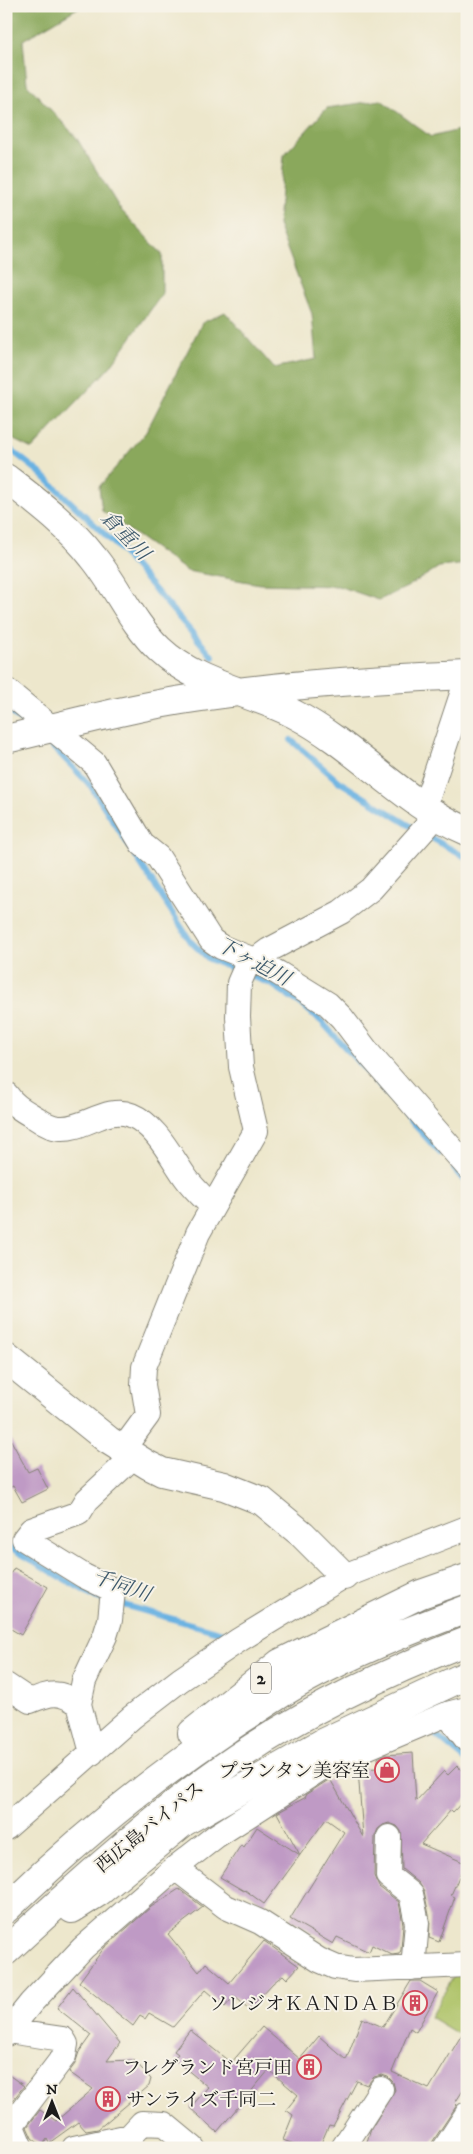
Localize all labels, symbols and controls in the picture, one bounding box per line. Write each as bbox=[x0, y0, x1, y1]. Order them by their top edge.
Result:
water label: 倉重川 bbox=[95, 506, 156, 568]
water label: 下ヶ迫川 bbox=[212, 933, 296, 993]
water label: 千同川 bbox=[89, 1565, 156, 1609]
road number: 2 bbox=[251, 1662, 271, 1694]
shop icon: プランタン美容室 bbox=[374, 1757, 400, 1783]
place label: プランタン美容室 bbox=[219, 1760, 370, 1783]
street label: 西広島バイパス bbox=[91, 1776, 209, 1878]
building icon: ソレジオＫＡＮＤＡＢ bbox=[402, 1990, 428, 2016]
place label: ソレジオＫＡＮＤＡＢ bbox=[208, 1993, 398, 2016]
building icon: フレグランド宮戸田 bbox=[296, 2054, 322, 2080]
place label: フレグランド宮戸田 bbox=[122, 2057, 292, 2080]
north arrow bbox=[28, 2076, 78, 2126]
text: N bbox=[46, 2081, 58, 2099]
building icon: サンライズ千同二 bbox=[95, 2086, 121, 2112]
place label: サンライズ千同二 bbox=[126, 2089, 276, 2112]

